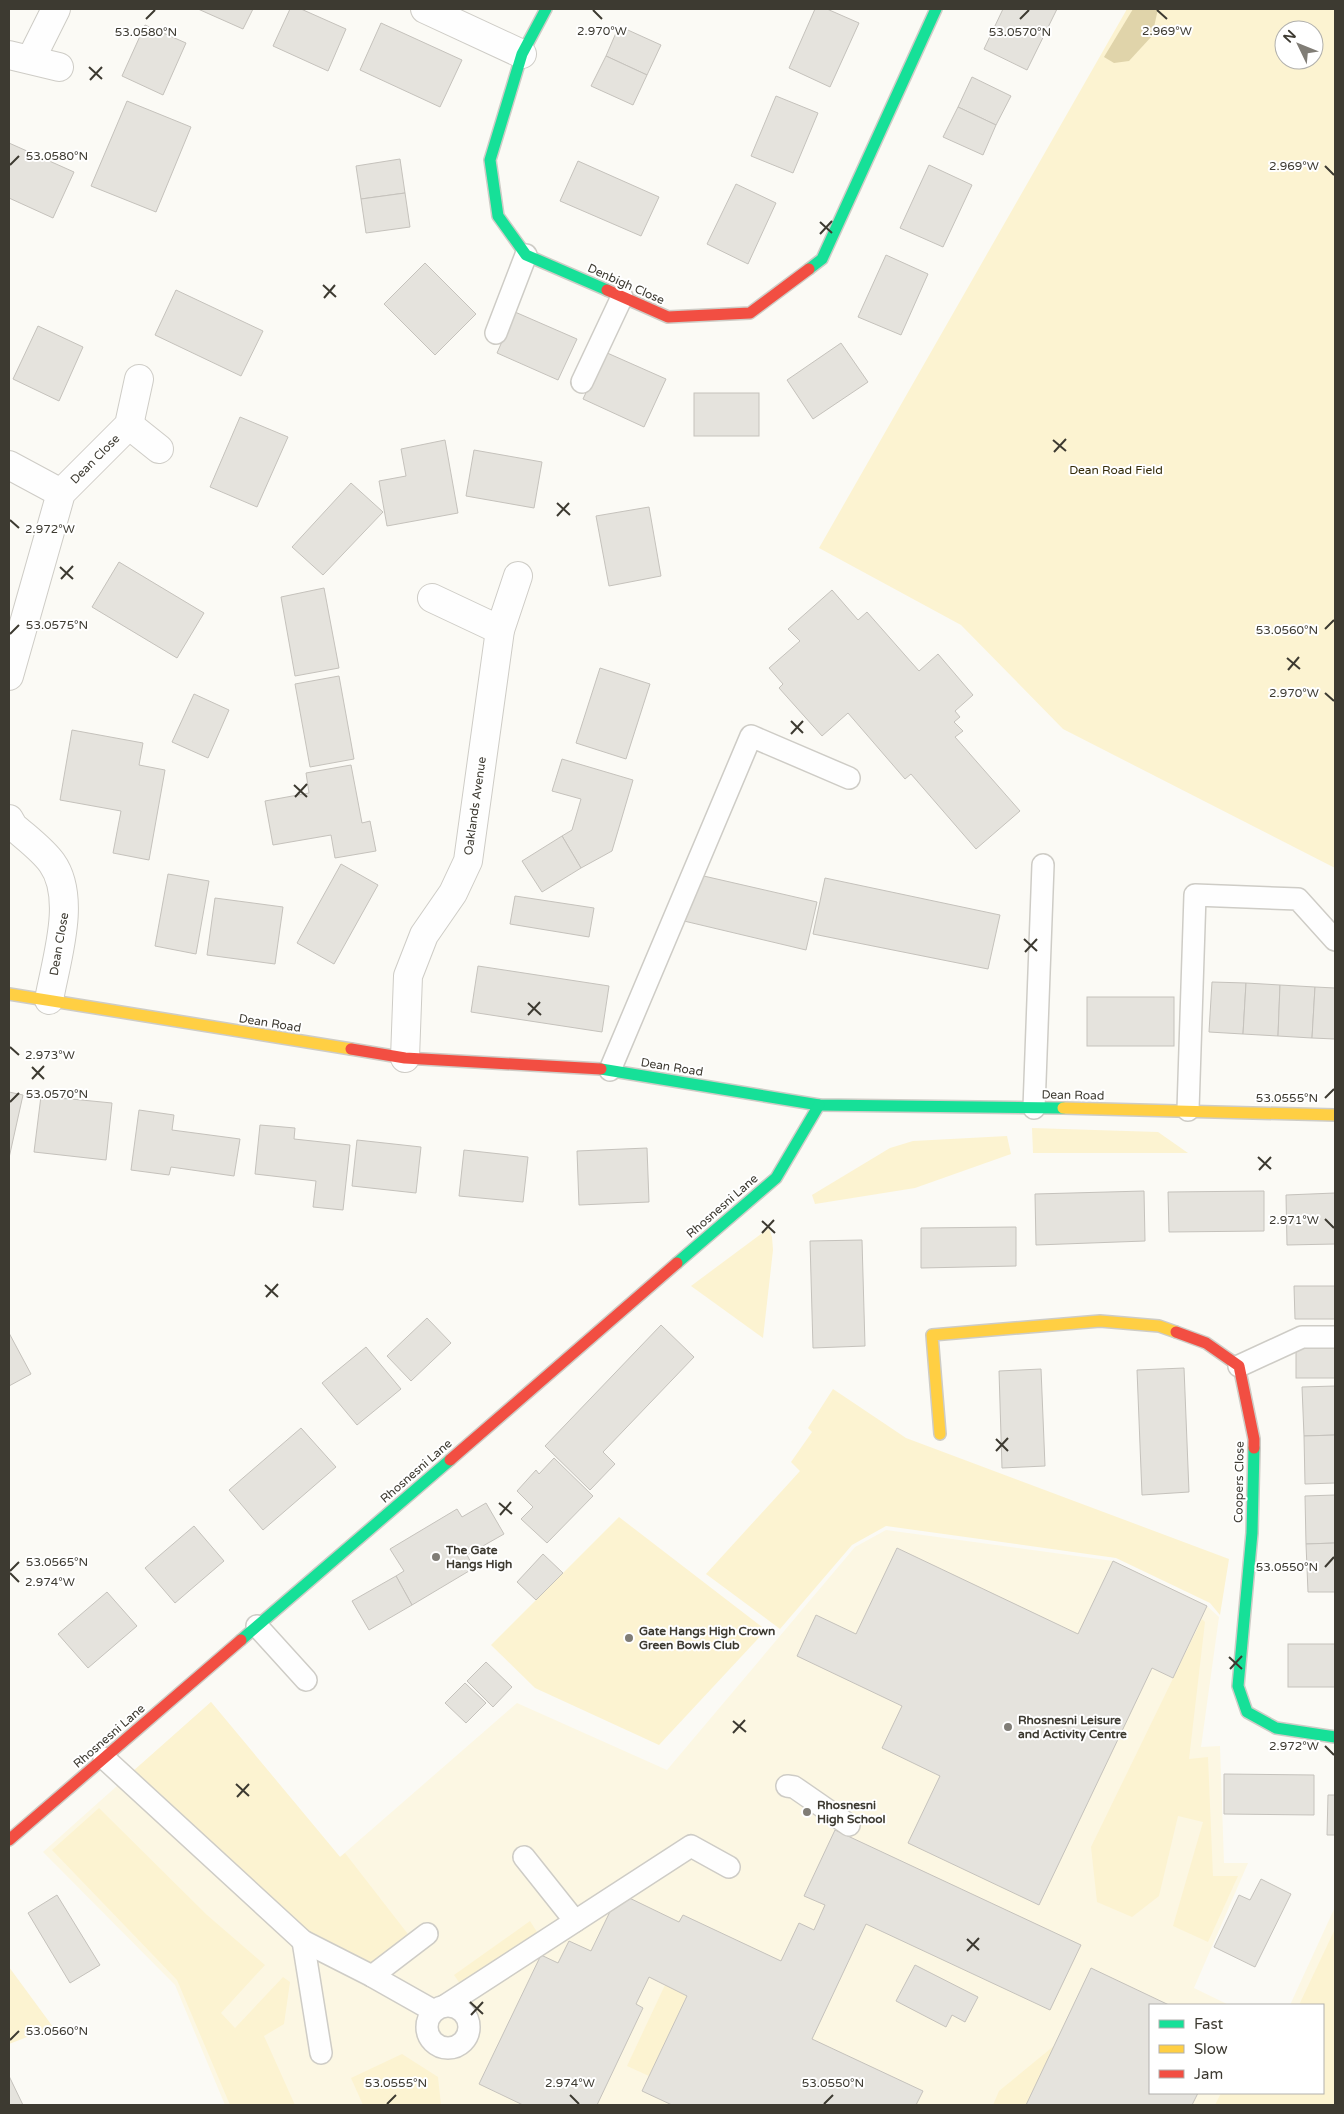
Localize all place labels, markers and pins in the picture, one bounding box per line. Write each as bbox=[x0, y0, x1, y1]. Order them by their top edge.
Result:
place label: The Gate Hangs High bbox=[445, 1543, 512, 1572]
marker: The Gate Hangs High bbox=[430, 1551, 442, 1563]
place label: Gate Hangs High Crown Green Bowls Club bbox=[639, 1624, 775, 1652]
marker: Gate Hangs High Crown Green Bowls Club bbox=[623, 1632, 635, 1644]
place label: Rhosnesni Leisure and Activity Centre bbox=[1018, 1713, 1127, 1742]
marker: Rhosnesni Leisure and Activity Centre bbox=[1002, 1721, 1014, 1733]
place label: Rhosnesni High School bbox=[817, 1798, 886, 1827]
marker: Rhosnesni High School bbox=[801, 1806, 813, 1818]

